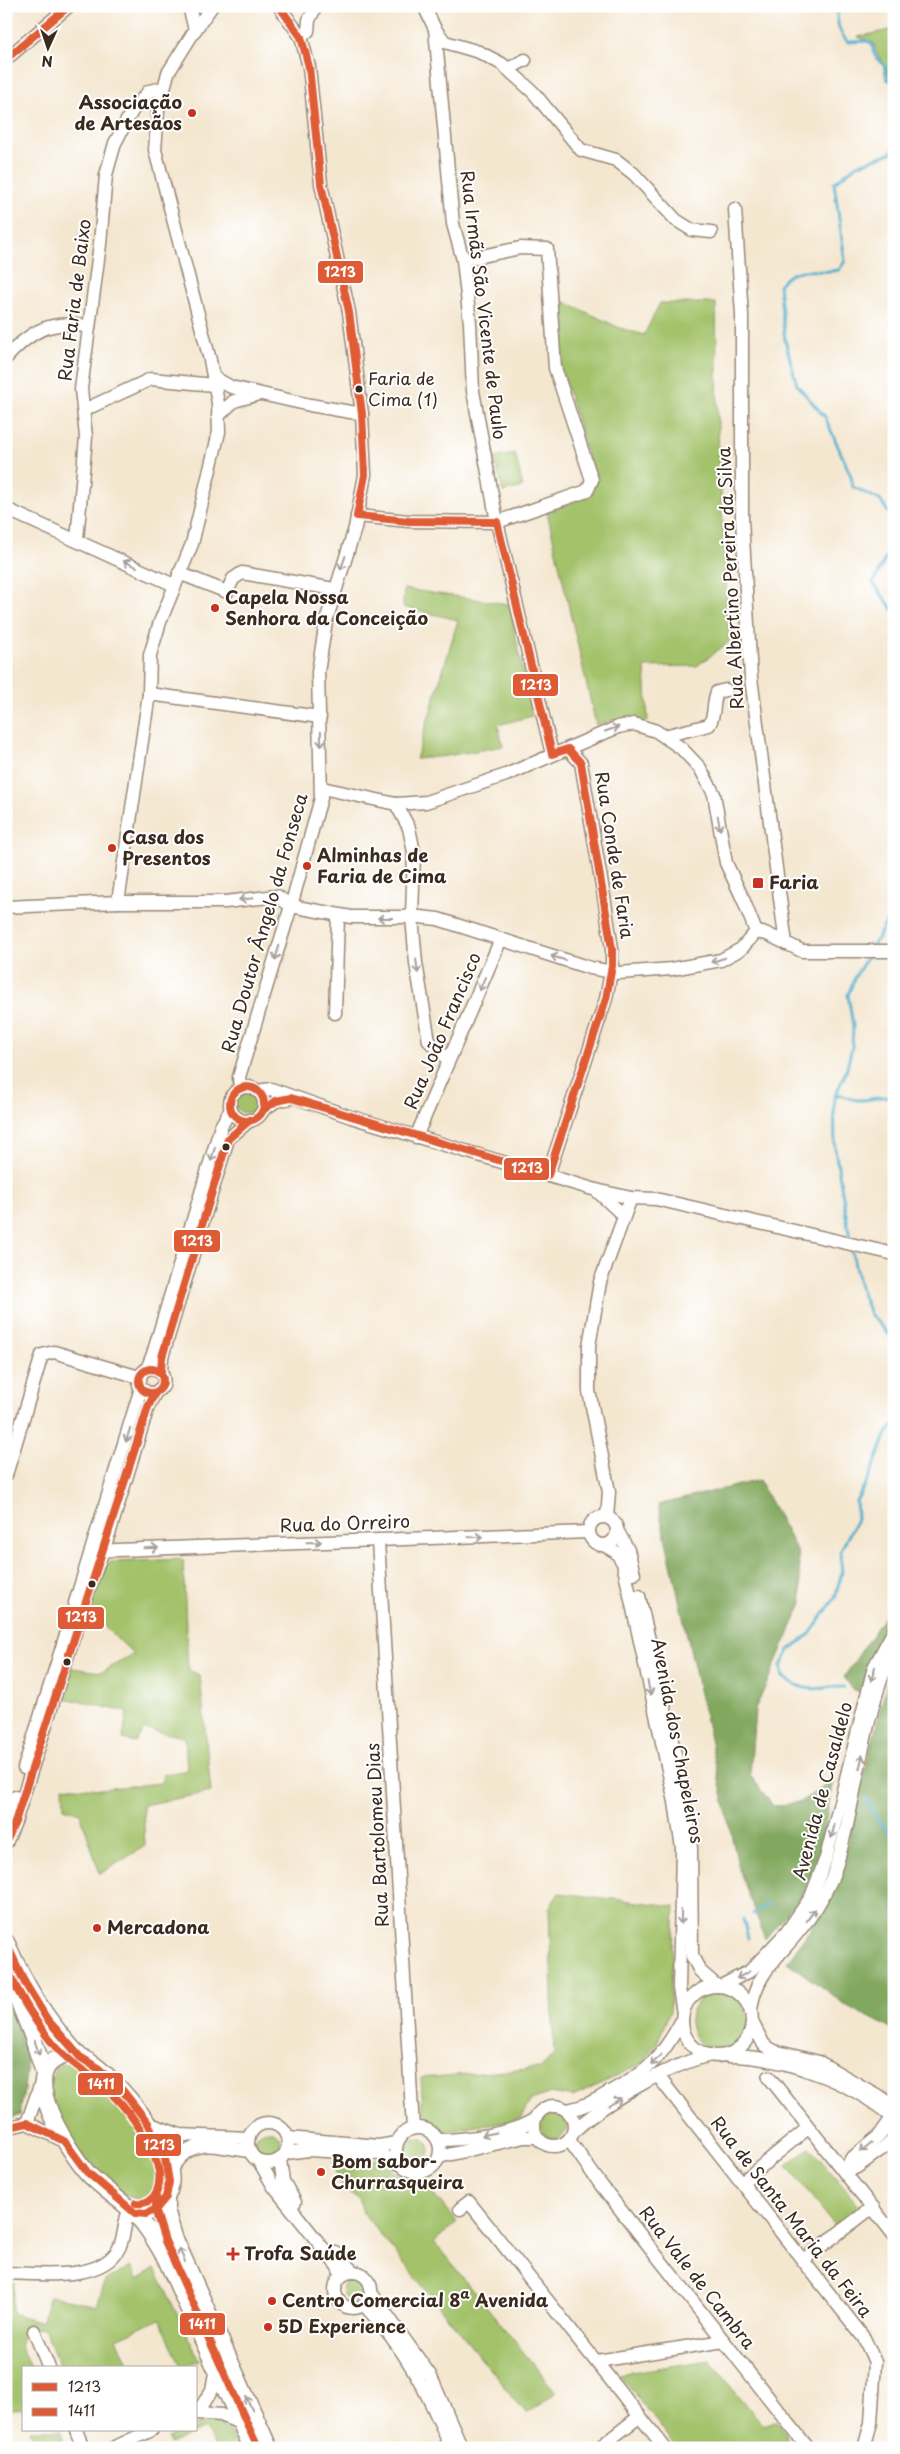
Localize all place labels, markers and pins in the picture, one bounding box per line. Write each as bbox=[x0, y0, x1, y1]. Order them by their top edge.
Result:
place label: Associação de Artesãos bbox=[74, 88, 182, 136]
marker: Associação de Artesãos bbox=[186, 107, 198, 119]
place label: Faria de Cima (1) bbox=[368, 365, 438, 412]
marker: Faria de Cima (1) bbox=[354, 384, 364, 394]
place label: Capela Nossa Senhora da Conceição bbox=[225, 583, 428, 631]
marker: Capela Nossa Senhora da Conceição bbox=[209, 602, 221, 614]
place label: Casa dos Presentos bbox=[122, 823, 211, 871]
place label: Alminhas de Faria de Cima bbox=[317, 841, 447, 889]
marker: Casa dos Presentos bbox=[106, 842, 118, 854]
marker: Alminhas de Faria de Cima bbox=[301, 860, 313, 872]
place label: Faria bbox=[769, 868, 819, 895]
marker: Faria bbox=[751, 876, 765, 890]
unlabelled marker bbox=[221, 1142, 231, 1152]
unlabelled marker bbox=[87, 1579, 97, 1589]
unlabelled marker bbox=[62, 1657, 72, 1667]
place label: Mercadona bbox=[107, 1913, 209, 1940]
marker: Mercadona bbox=[91, 1922, 103, 1934]
place label: Bom sabor- Churrasqueira bbox=[331, 2147, 464, 2195]
marker: Bom sabor- Churrasqueira bbox=[315, 2166, 327, 2178]
place label: Trofa Saúde bbox=[244, 2239, 357, 2266]
marker: Trofa Saúde bbox=[226, 2247, 240, 2261]
place label: Centro Comercial 8ª Avenida bbox=[282, 2286, 549, 2313]
marker: Centro Comercial 8ª Avenida bbox=[266, 2295, 278, 2307]
place label: 5D Experience bbox=[278, 2312, 406, 2339]
marker: 5D Experience bbox=[262, 2321, 274, 2333]

